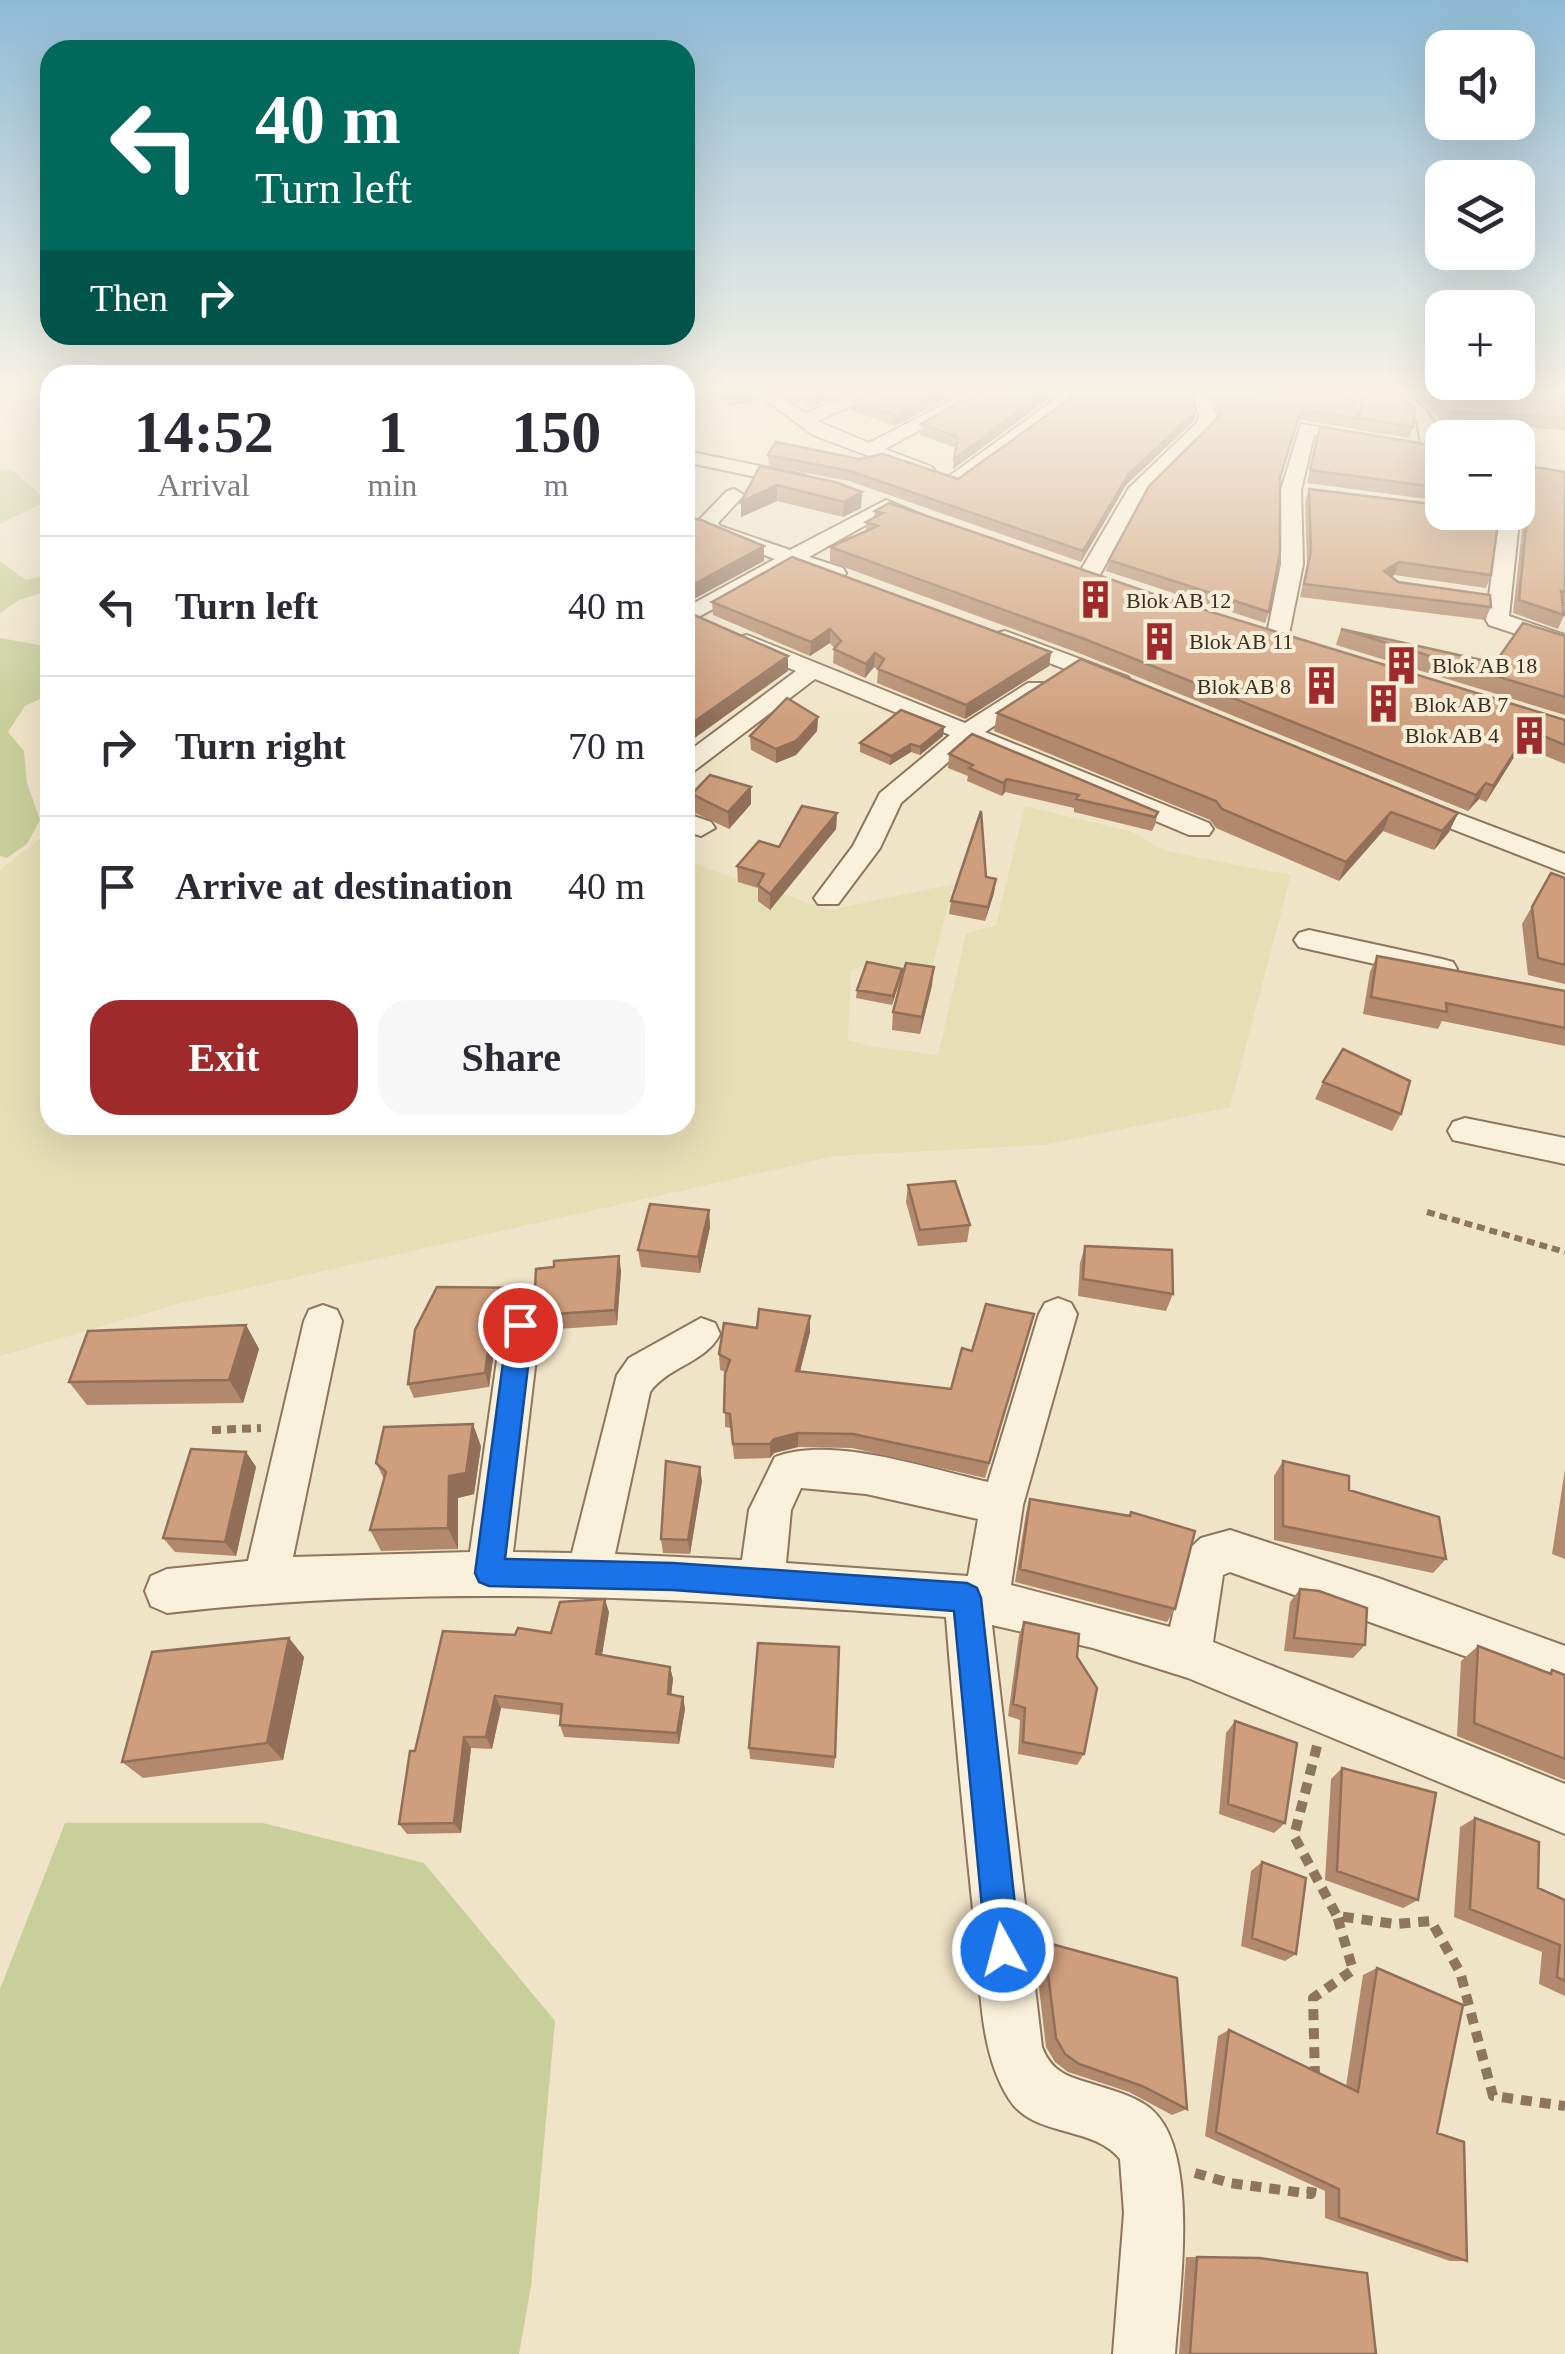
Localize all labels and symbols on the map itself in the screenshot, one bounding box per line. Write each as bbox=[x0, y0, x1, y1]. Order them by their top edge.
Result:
building icon: Blok AB 12 bbox=[1075, 579, 1117, 621]
place label: Blok AB 12 bbox=[1126, 588, 1231, 613]
building icon: Blok AB 11 bbox=[1138, 620, 1180, 662]
place label: Blok AB 11 bbox=[1189, 629, 1293, 654]
building icon: Blok AB 18 bbox=[1381, 644, 1423, 686]
place label: Blok AB 18 bbox=[1432, 653, 1537, 678]
building icon: Blok AB 8 bbox=[1300, 665, 1342, 707]
place label: Blok AB 8 bbox=[1197, 674, 1291, 699]
building icon: Blok AB 7 bbox=[1363, 683, 1405, 725]
place label: Blok AB 7 bbox=[1414, 692, 1508, 717]
building icon: Blok AB 4 bbox=[1508, 714, 1550, 756]
place label: Blok AB 4 bbox=[1405, 723, 1499, 748]
pin bbox=[478, 1283, 563, 1368]
position arrow bbox=[951, 1898, 1055, 2002]

